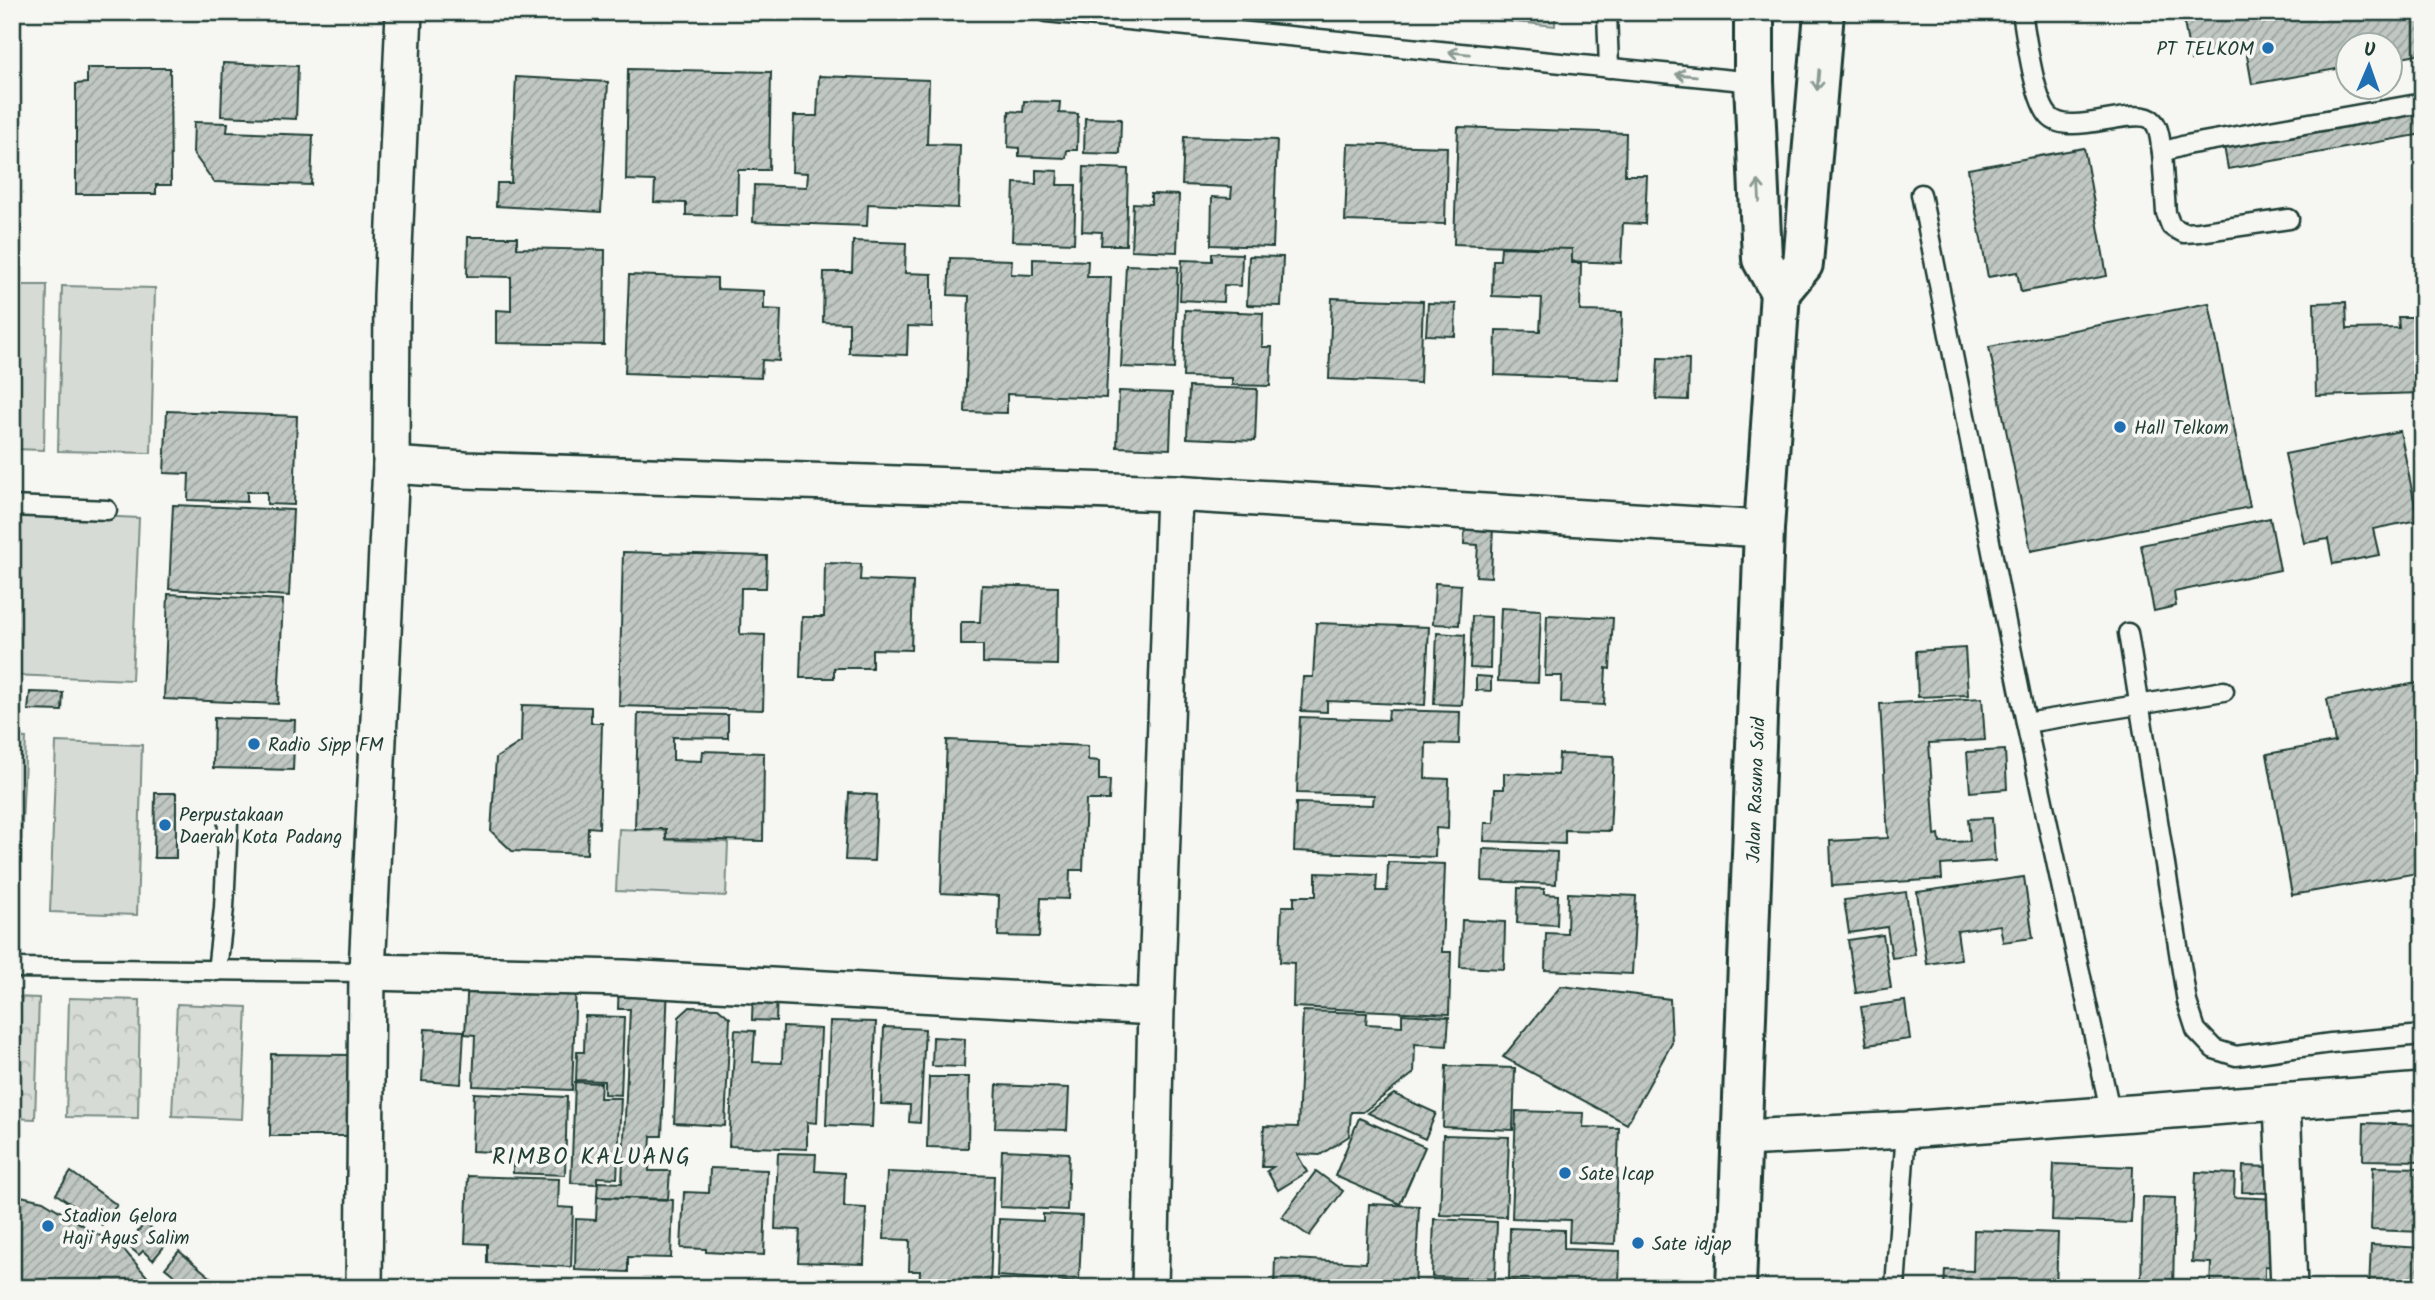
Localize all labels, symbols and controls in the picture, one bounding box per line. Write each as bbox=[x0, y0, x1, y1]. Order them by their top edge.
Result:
north arrow bbox=[2334, 32, 2404, 102]
place label: PT TELKOM bbox=[2156, 35, 2254, 65]
text: U bbox=[2363, 36, 2376, 66]
marker: PT TELKOM bbox=[2260, 40, 2276, 56]
one-way arrow bbox=[1448, 46, 1471, 59]
one-way arrow bbox=[1675, 68, 1697, 81]
one-way arrow bbox=[1811, 68, 1824, 91]
one-way arrow bbox=[1752, 180, 1765, 203]
place label: Hall Telkom bbox=[2134, 414, 2229, 444]
marker: Hall Telkom bbox=[2112, 419, 2128, 435]
street label: Jalan Rasuna Said bbox=[1739, 716, 1775, 864]
place label: Radio Sipp FM bbox=[268, 731, 384, 761]
marker: Radio Sipp FM bbox=[246, 736, 262, 752]
place label: Perpustakaan Daerah Kota Padang bbox=[179, 801, 342, 853]
marker: Perpustakaan Daerah Kota Padang bbox=[157, 817, 173, 833]
district label: RIMBO KALUANG bbox=[492, 1140, 692, 1176]
place label: Sate Icap bbox=[1579, 1160, 1654, 1190]
marker: Sate Icap bbox=[1557, 1165, 1573, 1181]
place label: Stadion Gelora Haji Agus Salim bbox=[62, 1202, 189, 1254]
marker: Stadion Gelora Haji Agus Salim bbox=[40, 1218, 56, 1234]
place label: Sate idjap bbox=[1652, 1230, 1731, 1260]
marker: Sate idjap bbox=[1630, 1235, 1646, 1251]

